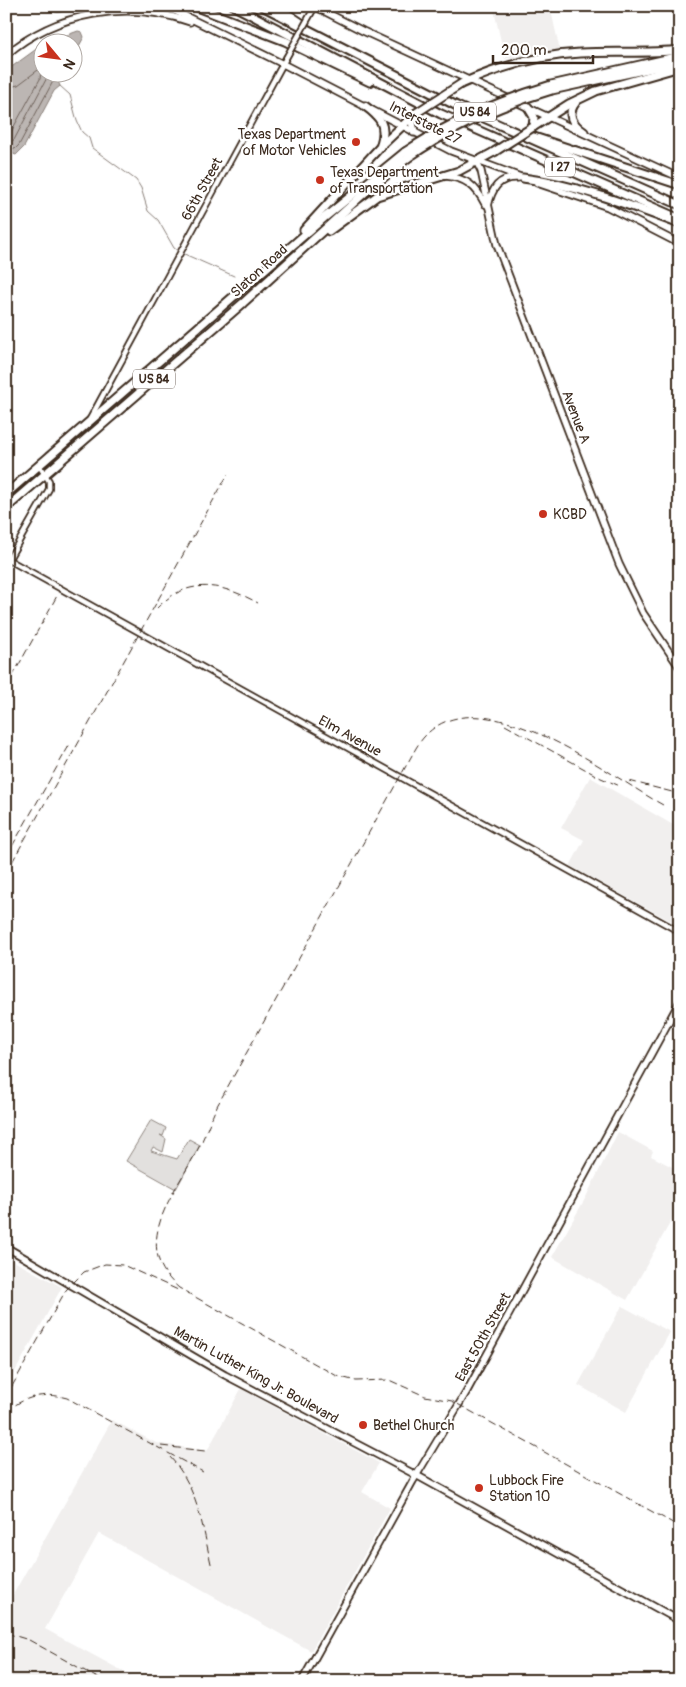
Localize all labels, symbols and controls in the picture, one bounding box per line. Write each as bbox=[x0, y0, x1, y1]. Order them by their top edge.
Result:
north arrow bbox=[32, 32, 82, 82]
scale bar bbox=[493, 32, 594, 64]
text: 200 m bbox=[501, 41, 546, 60]
text: N bbox=[59, 56, 79, 72]
street label: Interstate 27 bbox=[386, 98, 464, 149]
road number: US 84 bbox=[454, 102, 496, 121]
place label: Texas Department of Motor Vehicles bbox=[237, 126, 347, 159]
marker: Texas Department of Motor Vehicles bbox=[350, 136, 362, 148]
street label: 66th Street bbox=[178, 154, 226, 224]
road number: I 27 bbox=[545, 158, 575, 176]
place label: Texas Department of Transportation bbox=[330, 164, 439, 197]
marker: Texas Department of Transportation bbox=[314, 174, 326, 186]
street label: Slaton Road bbox=[227, 241, 291, 301]
road number: US 84 bbox=[133, 369, 175, 388]
street label: Avenue A bbox=[558, 388, 594, 446]
place label: KCBD bbox=[553, 506, 587, 523]
marker: KCBD bbox=[537, 508, 549, 520]
street label: Elm Avenue bbox=[316, 712, 384, 760]
street label: East 50th Street bbox=[452, 1289, 515, 1384]
street label: Martin Luther King Jr. Boulevard bbox=[171, 1323, 341, 1427]
place label: Bethel Church bbox=[373, 1417, 454, 1434]
marker: Bethel Church bbox=[357, 1419, 369, 1431]
place label: Lubbock Fire Station 10 bbox=[489, 1472, 564, 1505]
marker: Lubbock Fire Station 10 bbox=[473, 1482, 485, 1494]

